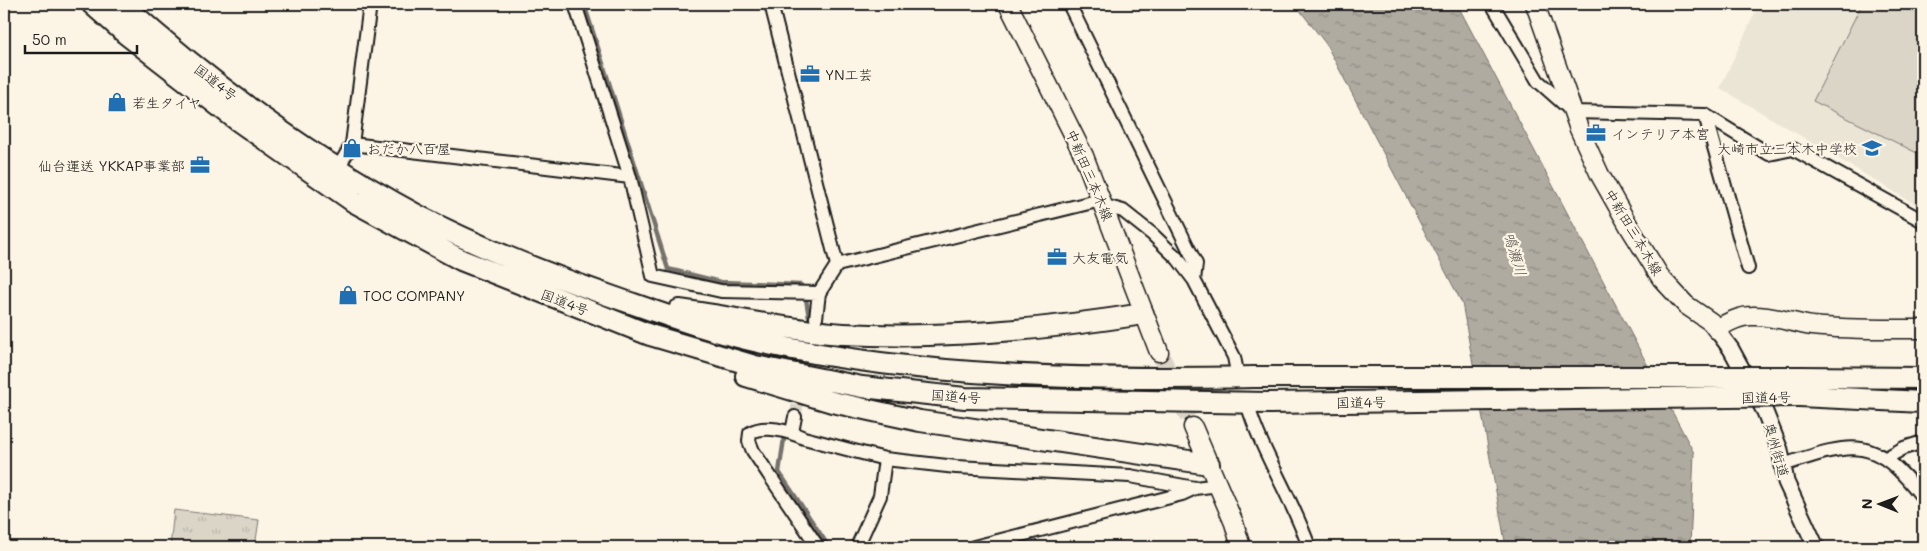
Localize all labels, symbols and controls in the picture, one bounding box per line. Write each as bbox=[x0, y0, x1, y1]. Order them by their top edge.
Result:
scale bar bbox=[25, 22, 138, 54]
text: 50 m bbox=[32, 29, 67, 49]
street label: 国道4号 bbox=[190, 59, 242, 105]
office icon: YN工芸 bbox=[799, 63, 821, 85]
place label: YN工芸 bbox=[825, 65, 873, 84]
shop icon: 若生タイヤ bbox=[106, 91, 128, 113]
place label: 若生タイヤ bbox=[132, 93, 201, 112]
office icon: インテリア本宮 bbox=[1585, 122, 1607, 144]
place label: インテリア本宮 bbox=[1611, 124, 1710, 143]
street label: 中新田三本木線 bbox=[1062, 126, 1118, 224]
shop icon: おだか八百屋 bbox=[341, 137, 363, 159]
school or university icon: 大崎市立三本木中学校 bbox=[1861, 137, 1883, 159]
place label: おだか八百屋 bbox=[367, 139, 451, 158]
place label: 大崎市立三本木中学校 bbox=[1717, 139, 1857, 158]
office icon: 仙台運送 YKKAP事業部 bbox=[189, 154, 211, 176]
place label: 仙台運送 YKKAP事業部 bbox=[38, 156, 185, 175]
street label: 中新田三本木線 bbox=[1601, 185, 1667, 279]
water label: 鳴瀬川 bbox=[1500, 230, 1532, 278]
office icon: 大友電気 bbox=[1046, 246, 1068, 268]
place label: 大友電気 bbox=[1072, 248, 1128, 267]
shop icon: TOC COMPANY bbox=[337, 284, 359, 306]
street label: 国道4号 bbox=[538, 284, 592, 320]
place label: TOC COMPANY bbox=[363, 286, 465, 305]
street label: 国道4号 bbox=[930, 385, 982, 407]
street label: 国道4号 bbox=[1741, 387, 1791, 407]
street label: 国道4号 bbox=[1336, 392, 1386, 412]
street label: 奥州街道 bbox=[1760, 420, 1794, 480]
north arrow bbox=[1854, 478, 1904, 528]
text: N bbox=[1857, 498, 1876, 509]

